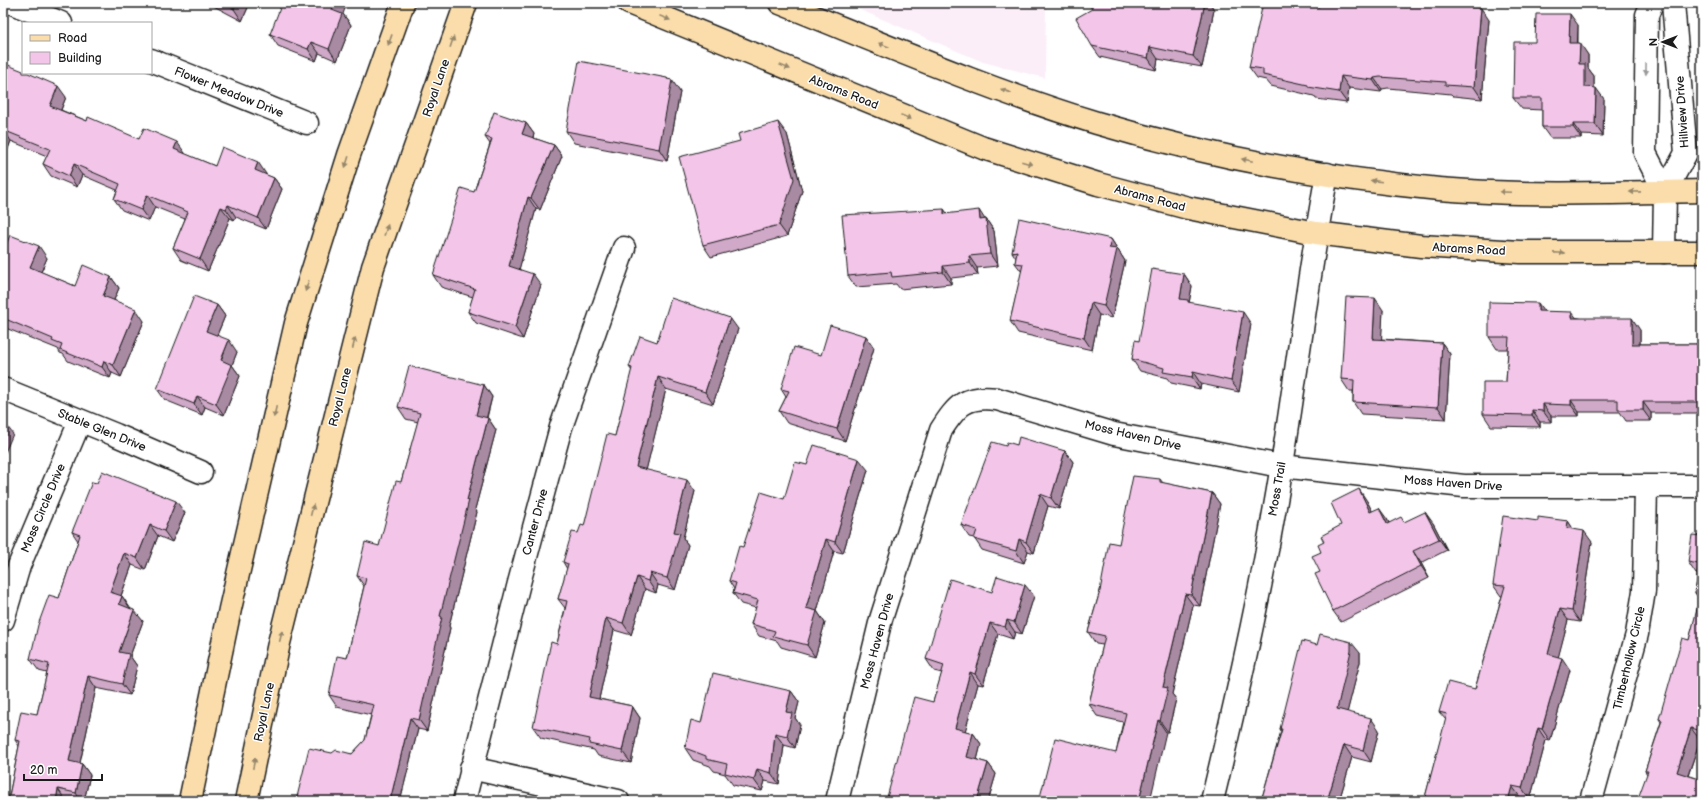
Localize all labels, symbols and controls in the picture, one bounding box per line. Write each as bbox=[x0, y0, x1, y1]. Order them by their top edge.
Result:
one-way arrow bbox=[660, 15, 671, 21]
legend bbox=[22, 22, 152, 74]
north arrow bbox=[1643, 22, 1683, 62]
text: Road bbox=[58, 31, 87, 46]
one-way arrow bbox=[387, 34, 393, 46]
one-way arrow bbox=[450, 35, 456, 47]
text: N bbox=[1647, 38, 1660, 46]
one-way arrow bbox=[877, 42, 889, 48]
text: Building bbox=[58, 51, 102, 66]
street label: Royal Lane bbox=[420, 57, 453, 119]
one-way arrow bbox=[1643, 63, 1650, 75]
street label: Flower Meadow Drive bbox=[172, 64, 286, 121]
one-way arrow bbox=[780, 65, 792, 71]
street label: Abrams Road bbox=[807, 72, 881, 113]
street label: Hillview Drive bbox=[1673, 75, 1692, 148]
one-way arrow bbox=[999, 88, 1011, 94]
one-way arrow bbox=[900, 114, 912, 120]
one-way arrow bbox=[344, 157, 350, 169]
one-way arrow bbox=[1241, 157, 1253, 163]
one-way arrow bbox=[1021, 160, 1033, 166]
one-way arrow bbox=[1370, 178, 1382, 184]
street label: Abrams Road bbox=[1113, 182, 1187, 215]
one-way arrow bbox=[1498, 189, 1511, 195]
one-way arrow bbox=[1628, 189, 1641, 195]
one-way arrow bbox=[383, 224, 389, 236]
street label: Abrams Road bbox=[1432, 240, 1506, 259]
one-way arrow bbox=[1553, 250, 1566, 256]
one-way arrow bbox=[304, 281, 310, 293]
one-way arrow bbox=[351, 336, 357, 349]
street label: Royal Lane bbox=[326, 366, 355, 428]
street label: Stable Glen Drive bbox=[55, 406, 148, 455]
one-way arrow bbox=[272, 406, 278, 418]
street label: Moss Haven Drive bbox=[1083, 417, 1183, 454]
street label: Moss Circle Drive bbox=[18, 461, 69, 555]
street label: Moss Trail bbox=[1265, 461, 1290, 517]
street label: Moss Haven Drive bbox=[1403, 473, 1503, 494]
street label: Canter Drive bbox=[519, 487, 552, 557]
one-way arrow bbox=[310, 503, 316, 516]
street label: Moss Haven Drive bbox=[857, 591, 898, 691]
street label: Timberhollow Circle bbox=[1610, 605, 1649, 711]
one-way arrow bbox=[279, 630, 285, 642]
street label: Royal Lane bbox=[251, 681, 278, 743]
scale bar bbox=[24, 756, 102, 782]
one-way arrow bbox=[251, 757, 257, 769]
text: 20 m bbox=[30, 763, 57, 778]

